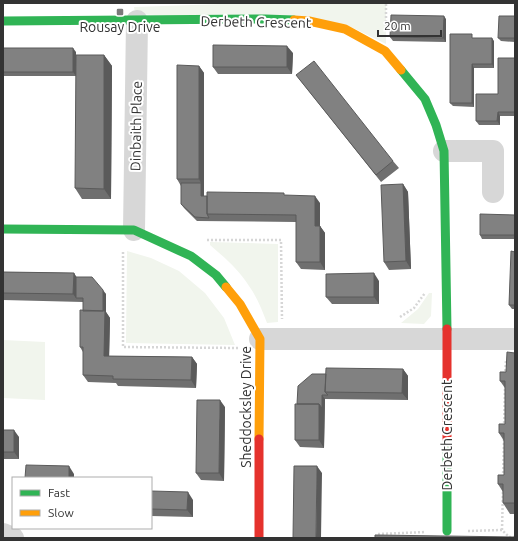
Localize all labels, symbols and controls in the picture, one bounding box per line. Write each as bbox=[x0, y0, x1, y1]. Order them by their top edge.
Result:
marker: Rousay Drive bbox=[115, 7, 125, 17]
scale bar bbox=[378, 12, 441, 38]
street label: Derbeth Crescent bbox=[200, 13, 312, 31]
place label: Rousay Drive bbox=[79, 19, 161, 35]
text: 20 m bbox=[384, 19, 411, 32]
street label: Dinbaith Place bbox=[127, 81, 145, 171]
street label: Sheddocksley Drive bbox=[238, 346, 254, 468]
street label: Derbeth Crescent bbox=[439, 379, 455, 490]
legend bbox=[12, 477, 152, 529]
text: Fast bbox=[48, 486, 70, 499]
text: Slow bbox=[48, 506, 74, 519]

